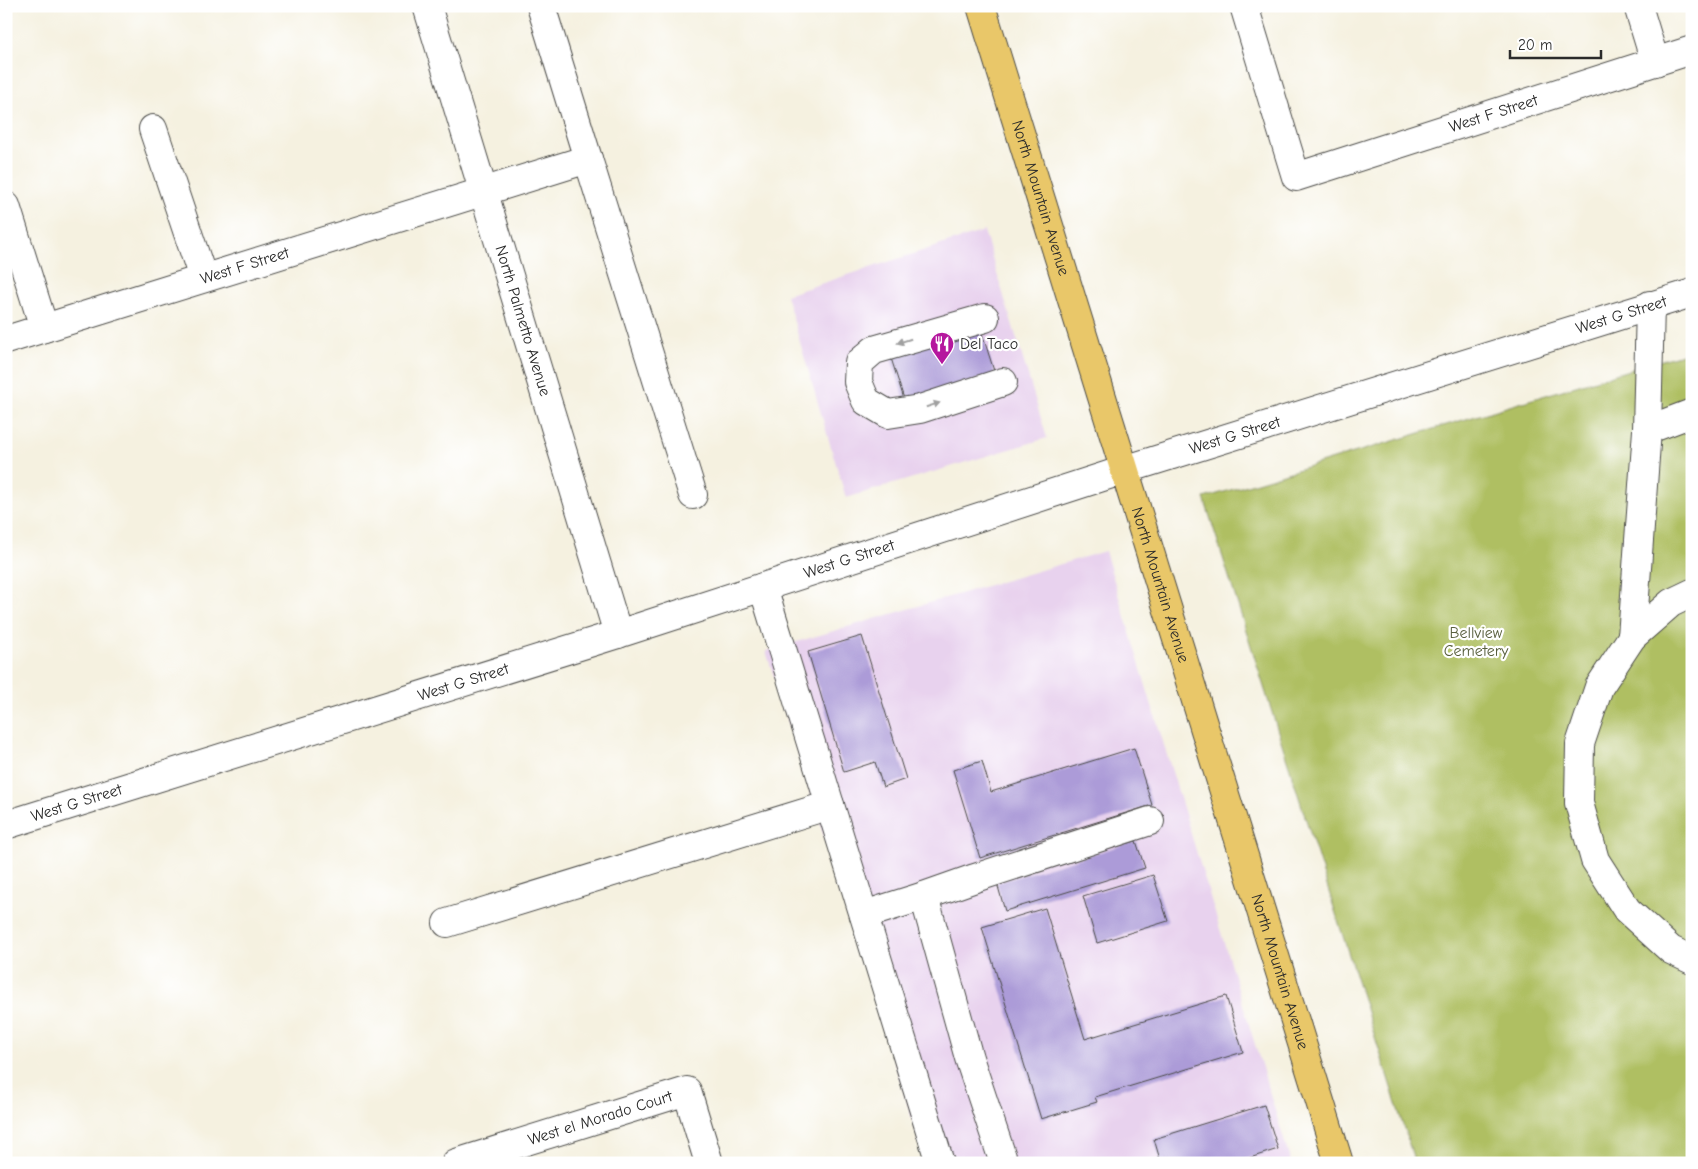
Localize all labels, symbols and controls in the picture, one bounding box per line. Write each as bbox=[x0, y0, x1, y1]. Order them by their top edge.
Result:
scale bar bbox=[1510, 28, 1602, 60]
text: 20 m bbox=[1518, 36, 1552, 54]
street label: West F Street bbox=[1447, 91, 1540, 136]
street label: North Mountain Avenue bbox=[1008, 118, 1073, 278]
street label: West F Street bbox=[198, 243, 292, 288]
street label: North Palmetto Avenue bbox=[491, 243, 554, 398]
street label: West G Street bbox=[1574, 292, 1670, 338]
restaurant icon: Del Taco bbox=[929, 331, 955, 365]
place label: Del Taco bbox=[960, 335, 1018, 353]
one-way arrow bbox=[897, 338, 912, 346]
one-way arrow bbox=[926, 400, 941, 408]
street label: West G Street bbox=[1187, 413, 1283, 458]
street label: North Mountain Avenue bbox=[1128, 505, 1193, 665]
street label: West G Street bbox=[801, 536, 897, 582]
park label: Bellview Cemetery bbox=[1444, 624, 1509, 660]
street label: West G Street bbox=[416, 660, 511, 705]
street label: West G Street bbox=[29, 780, 125, 826]
street label: North Mountain Avenue bbox=[1247, 892, 1312, 1052]
street label: West el Morado Court bbox=[526, 1087, 675, 1149]

